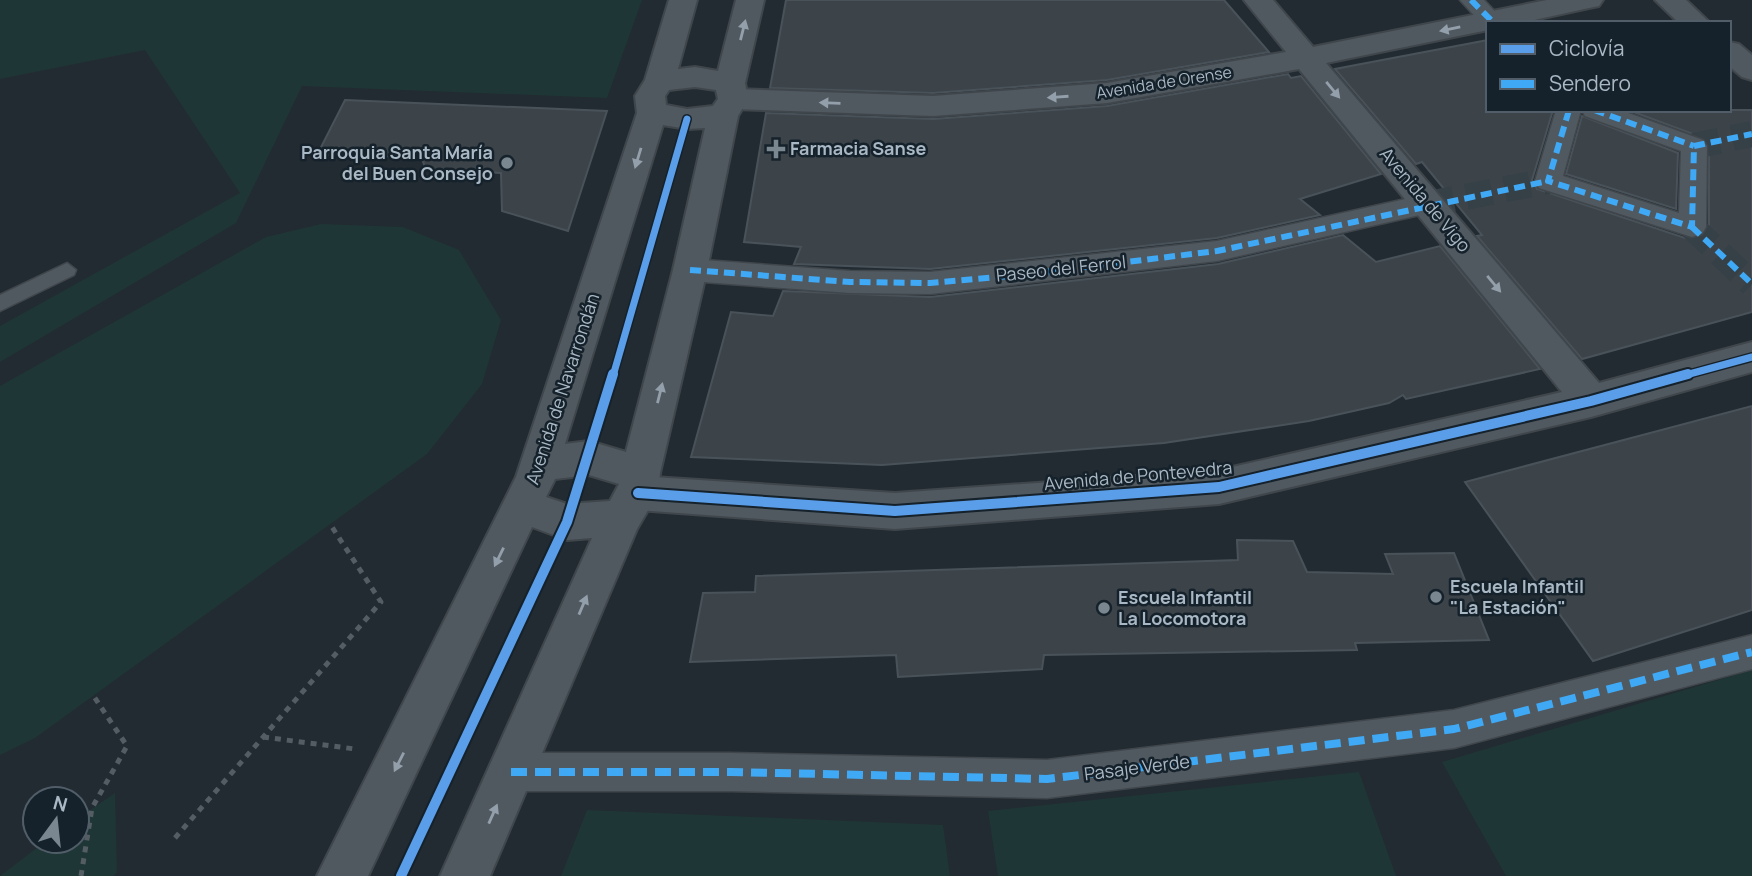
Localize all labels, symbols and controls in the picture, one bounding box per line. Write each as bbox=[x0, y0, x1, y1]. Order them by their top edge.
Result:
one-way arrow bbox=[738, 19, 749, 41]
legend bbox=[1486, 21, 1731, 112]
one-way arrow bbox=[1439, 23, 1461, 34]
text: Ciclovía bbox=[1549, 34, 1624, 62]
street label: Avenida de Orense bbox=[1095, 60, 1233, 104]
text: Sendero bbox=[1549, 69, 1631, 97]
one-way arrow bbox=[1325, 82, 1340, 99]
one-way arrow bbox=[1046, 91, 1068, 102]
one-way arrow bbox=[819, 97, 841, 108]
place label: Farmacia Sanse bbox=[790, 136, 926, 160]
place label: Parroquia Santa María del Buen Consejo bbox=[301, 140, 493, 185]
marker: Farmacia Sanse bbox=[768, 141, 784, 157]
street label: Avenida de Vigo bbox=[1375, 142, 1477, 257]
one-way arrow bbox=[632, 148, 643, 169]
marker: Parroquia Santa María del Buen Consejo bbox=[499, 155, 515, 171]
street label: Paseo del Ferrol bbox=[995, 249, 1127, 287]
one-way arrow bbox=[1486, 275, 1502, 293]
street label: Avenida de Navarrondán bbox=[520, 290, 604, 487]
one-way arrow bbox=[655, 382, 666, 404]
street label: Avenida de Pontevedra bbox=[1043, 455, 1233, 495]
one-way arrow bbox=[493, 547, 504, 567]
place label: Escuela Infantil "La Estación" bbox=[1450, 574, 1584, 619]
place label: Escuela Infantil La Locomotora bbox=[1118, 585, 1252, 630]
marker: Escuela Infantil "La Estación" bbox=[1428, 589, 1444, 605]
one-way arrow bbox=[578, 594, 589, 615]
marker: Escuela Infantil La Locomotora bbox=[1096, 600, 1112, 616]
street label: Pasaje Verde bbox=[1083, 749, 1191, 785]
one-way arrow bbox=[394, 752, 405, 772]
north arrow bbox=[21, 785, 91, 855]
text: N bbox=[50, 789, 70, 818]
one-way arrow bbox=[488, 803, 499, 824]

